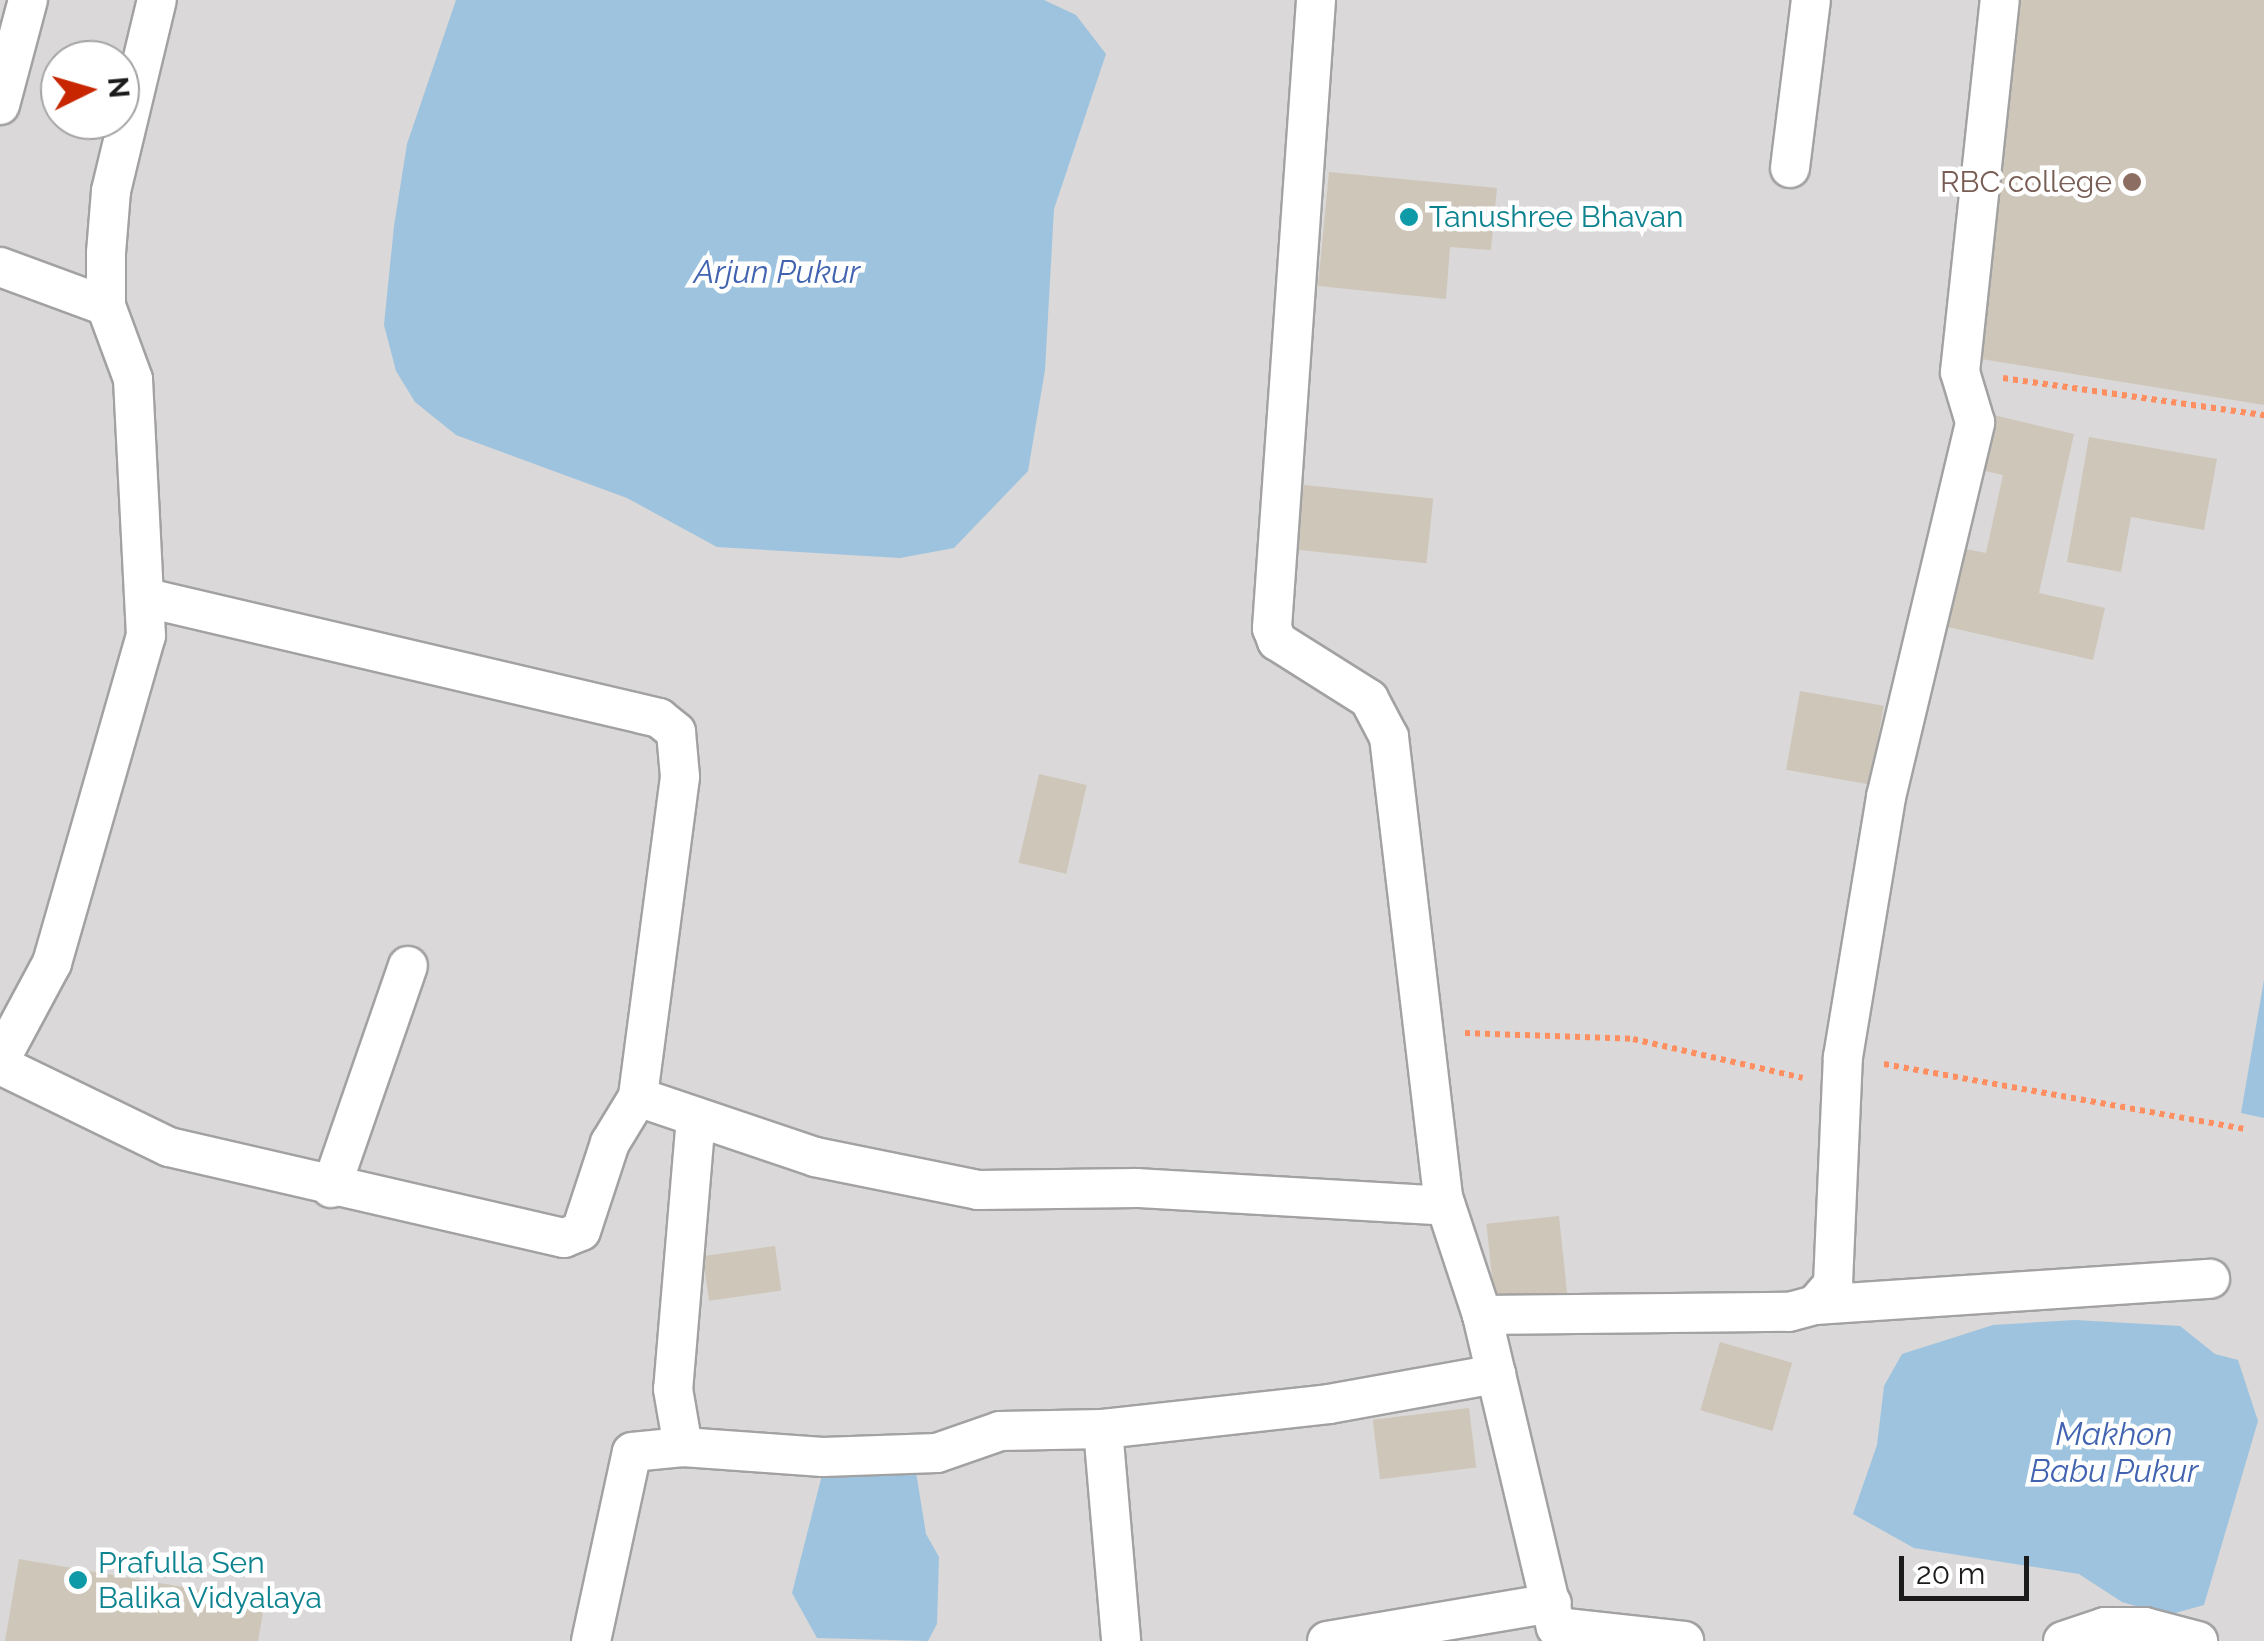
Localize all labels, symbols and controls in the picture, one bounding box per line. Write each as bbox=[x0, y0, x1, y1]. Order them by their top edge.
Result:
north arrow bbox=[40, 40, 140, 140]
text: N bbox=[101, 75, 136, 100]
place label: RBC college bbox=[1940, 164, 2112, 200]
marker: RBC college bbox=[2121, 171, 2143, 193]
place label: Tanushree Bhavan bbox=[1429, 199, 1684, 235]
marker: Tanushree Bhavan bbox=[1398, 206, 1420, 228]
water label: Arjun Pukur bbox=[694, 253, 860, 291]
water label: Makhon Babu Pukur bbox=[2030, 1416, 2198, 1491]
scale bar bbox=[1904, 1536, 2034, 1598]
place label: Prafulla Sen Balika Vidyalaya bbox=[98, 1545, 323, 1616]
text: 20 m bbox=[1916, 1556, 1985, 1591]
marker: Prafulla Sen Balika Vidyalaya bbox=[67, 1569, 89, 1591]

